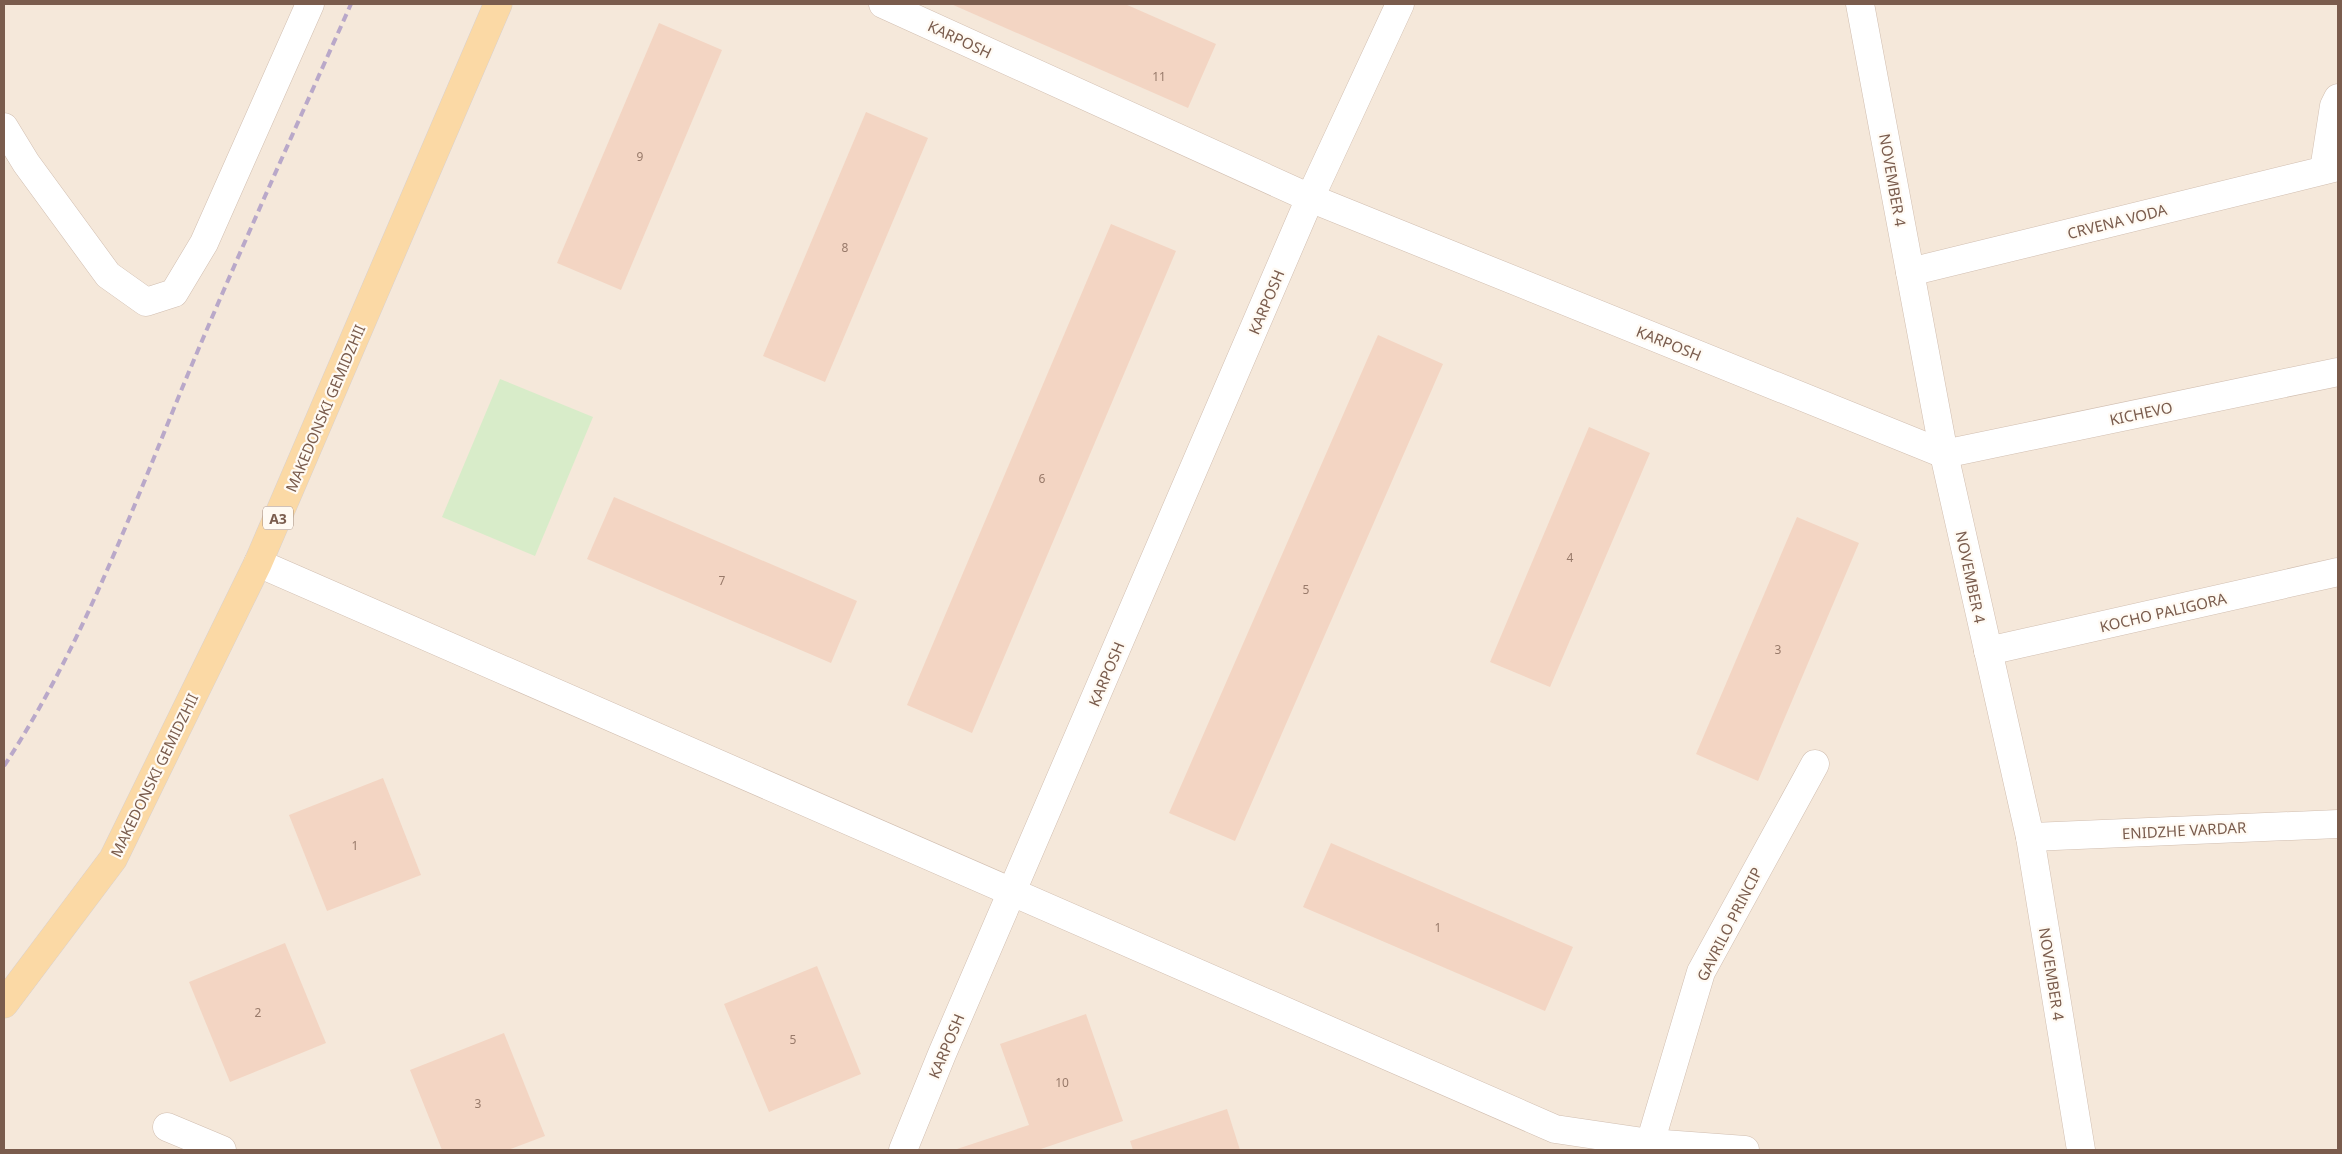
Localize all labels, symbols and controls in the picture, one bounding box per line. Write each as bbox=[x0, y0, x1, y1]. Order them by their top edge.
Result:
street label: KARPOSH bbox=[925, 15, 995, 63]
house number: 11 bbox=[1152, 68, 1166, 85]
street label: NOVEMBER 4 bbox=[1875, 132, 1911, 228]
house number: 9 bbox=[637, 148, 644, 165]
street label: CRVENA VODA bbox=[2065, 199, 2169, 243]
house number: 8 bbox=[842, 239, 849, 256]
street label: KARPOSH bbox=[1243, 267, 1289, 337]
street label: MAKEDONSKI GEMIDZHII bbox=[281, 321, 369, 495]
street label: KARPOSH bbox=[1634, 321, 1704, 365]
street label: KICHEVO bbox=[2108, 397, 2174, 429]
house number: 6 bbox=[1039, 470, 1046, 487]
road number: A3 bbox=[263, 506, 293, 530]
street label: NOVEMBER 4 bbox=[1951, 529, 1991, 625]
house number: 4 bbox=[1567, 549, 1574, 566]
house number: 7 bbox=[719, 572, 726, 589]
house number: 5 bbox=[1303, 581, 1310, 598]
street label: KOCHO PALIGORA bbox=[2098, 588, 2229, 636]
street label: KARPOSH bbox=[1083, 639, 1129, 709]
house number: 3 bbox=[1775, 641, 1782, 658]
street label: MAKEDONSKI GEMIDZHII bbox=[106, 690, 202, 860]
street label: ENIDZHE VARDAR bbox=[2121, 817, 2247, 843]
house number: 1 bbox=[352, 837, 358, 854]
street label: GAVRILO PRINCIP bbox=[1692, 864, 1766, 984]
house number: 1 bbox=[1435, 919, 1441, 936]
street label: NOVEMBER 4 bbox=[2035, 926, 2069, 1022]
house number: 2 bbox=[255, 1004, 262, 1021]
street label: KARPOSH bbox=[923, 1011, 969, 1081]
house number: 5 bbox=[790, 1031, 797, 1048]
house number: 10 bbox=[1055, 1074, 1069, 1091]
house number: 3 bbox=[475, 1095, 482, 1112]

